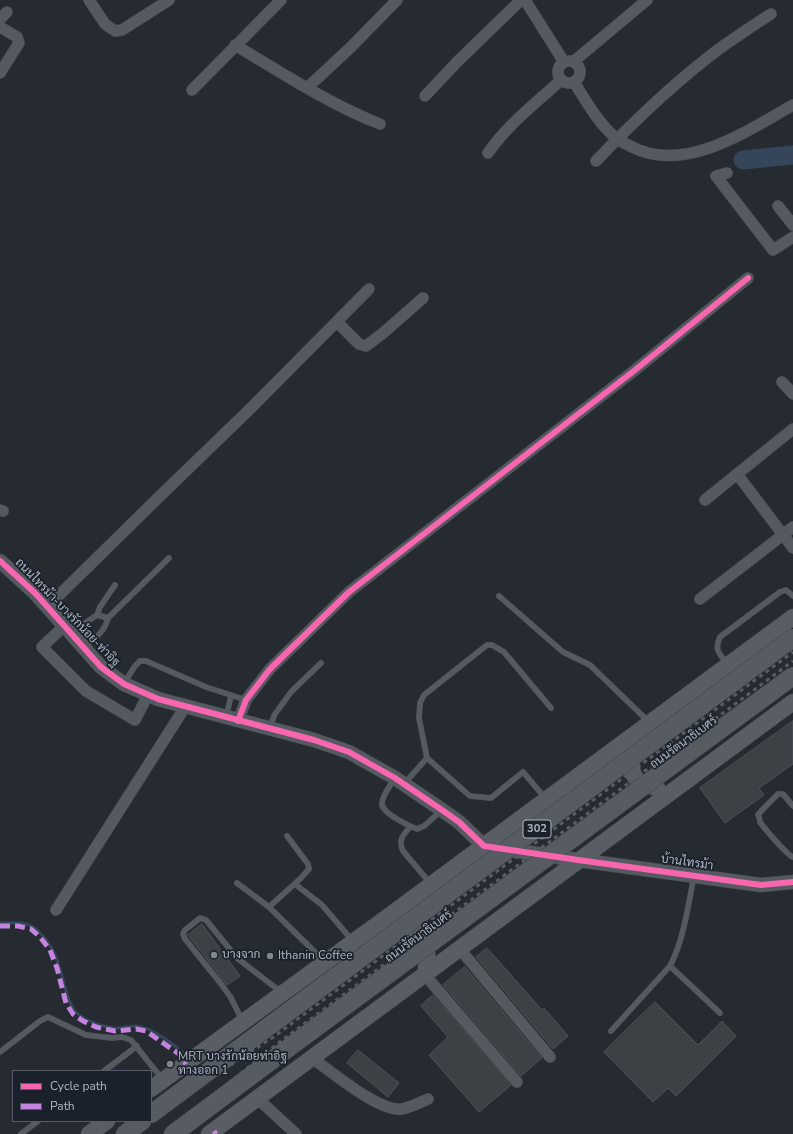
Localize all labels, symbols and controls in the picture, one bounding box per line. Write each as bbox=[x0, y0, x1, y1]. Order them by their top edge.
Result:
street label: ถนนไทรม้า-บางรักน้อย-ท่าอิฐ bbox=[12, 556, 122, 670]
street label: ถนนรัตนาธิเบศร์ bbox=[647, 714, 721, 772]
road number: 302 bbox=[523, 820, 551, 838]
street label: บ้านไทรม้า bbox=[660, 852, 714, 874]
street label: ถนนรัตนาธิเบศร์ bbox=[382, 908, 456, 966]
place label: บางจาก bbox=[222, 948, 260, 962]
place label: Ithanin Coffee bbox=[278, 949, 353, 963]
marker: บางจาก bbox=[209, 950, 219, 960]
marker: Ithanin Coffee bbox=[265, 951, 275, 961]
place label: MRT บางรักน้อยท่าอิฐ ทางออก 1 bbox=[178, 1050, 287, 1078]
marker: MRT บางรักน้อยท่าอิฐ ทางออก 1 bbox=[165, 1059, 175, 1069]
legend bbox=[12, 1070, 152, 1122]
text: Cycle path bbox=[50, 1078, 107, 1094]
text: Path bbox=[50, 1098, 75, 1114]

